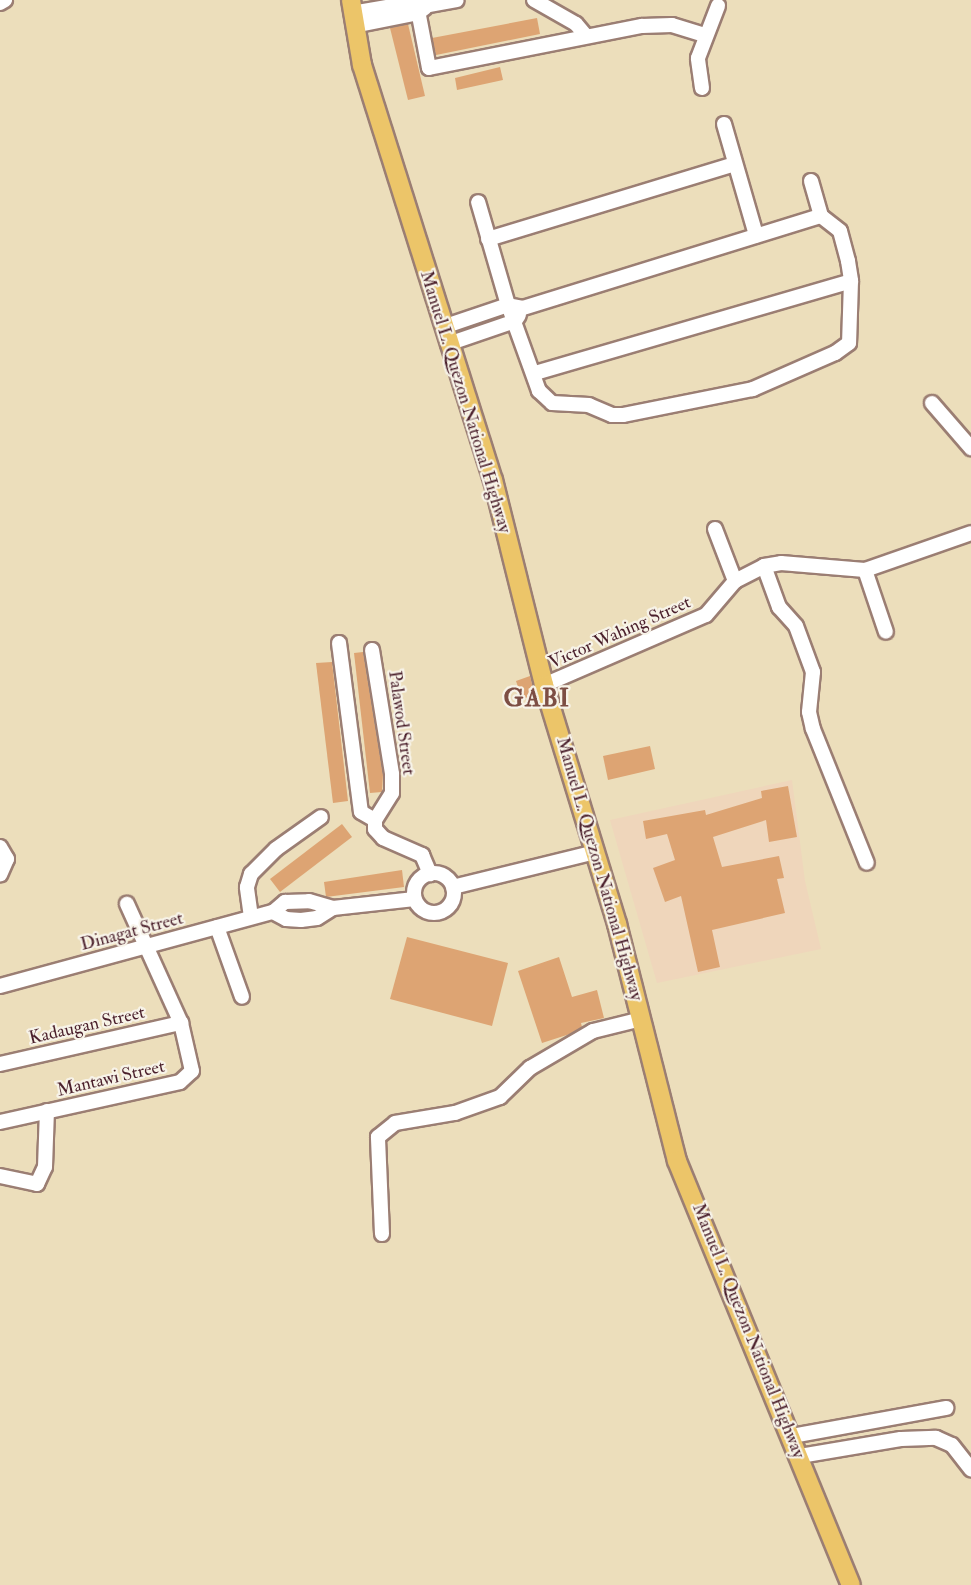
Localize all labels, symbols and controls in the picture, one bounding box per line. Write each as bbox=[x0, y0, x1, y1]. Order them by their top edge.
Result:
street label: Manuel L. Quezon National Highway bbox=[415, 268, 515, 536]
street label: Victor Wahing Street bbox=[546, 592, 694, 674]
street label: Palawod Street bbox=[383, 670, 419, 776]
district label: GABI bbox=[504, 685, 570, 713]
street label: Manuel L. Quezon National Highway bbox=[551, 735, 647, 1003]
street label: Dinagat Street bbox=[78, 908, 186, 956]
street label: Kadaugan Street bbox=[27, 1002, 147, 1050]
street label: Mantawi Street bbox=[55, 1056, 167, 1102]
street label: Manuel L. Quezon National Highway bbox=[687, 1200, 809, 1462]

